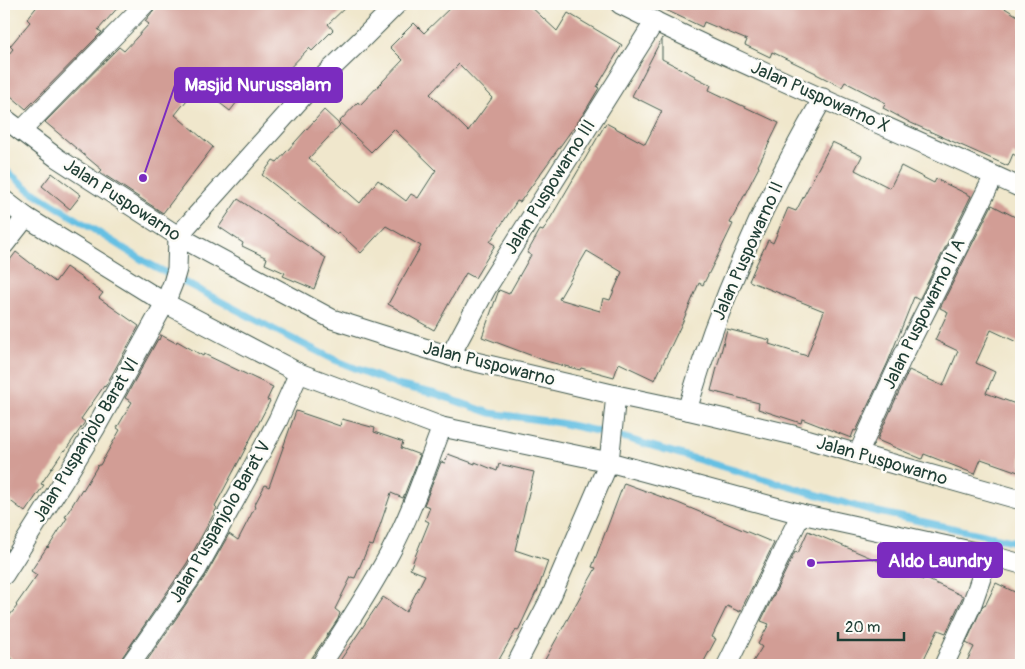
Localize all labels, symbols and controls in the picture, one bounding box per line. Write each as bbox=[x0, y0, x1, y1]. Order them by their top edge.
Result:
street label: Jalan Puspowarno X bbox=[747, 56, 893, 138]
callout: Masjid Nurussalam bbox=[175, 68, 342, 102]
text: Masjid Nurussalam bbox=[185, 73, 332, 97]
street label: Jalan Puspowarno III bbox=[499, 115, 601, 259]
street label: Jalan Puspowarno bbox=[59, 153, 185, 247]
street label: Jalan Puspowarno II bbox=[707, 178, 789, 324]
street label: Jalan Puspowarno II A bbox=[877, 235, 971, 393]
street label: Jalan Puspowarno bbox=[421, 336, 558, 392]
street label: Jalan Puspanjolo Barat VI bbox=[28, 353, 144, 527]
street label: Jalan Puspowarno bbox=[814, 431, 951, 491]
street label: Jalan Puspanjolo Barat V bbox=[164, 437, 276, 607]
callout: Aldo Laundry bbox=[878, 543, 1002, 577]
text: Aldo Laundry bbox=[888, 549, 993, 573]
scale bar bbox=[838, 609, 904, 641]
text: 20 m bbox=[845, 618, 880, 637]

